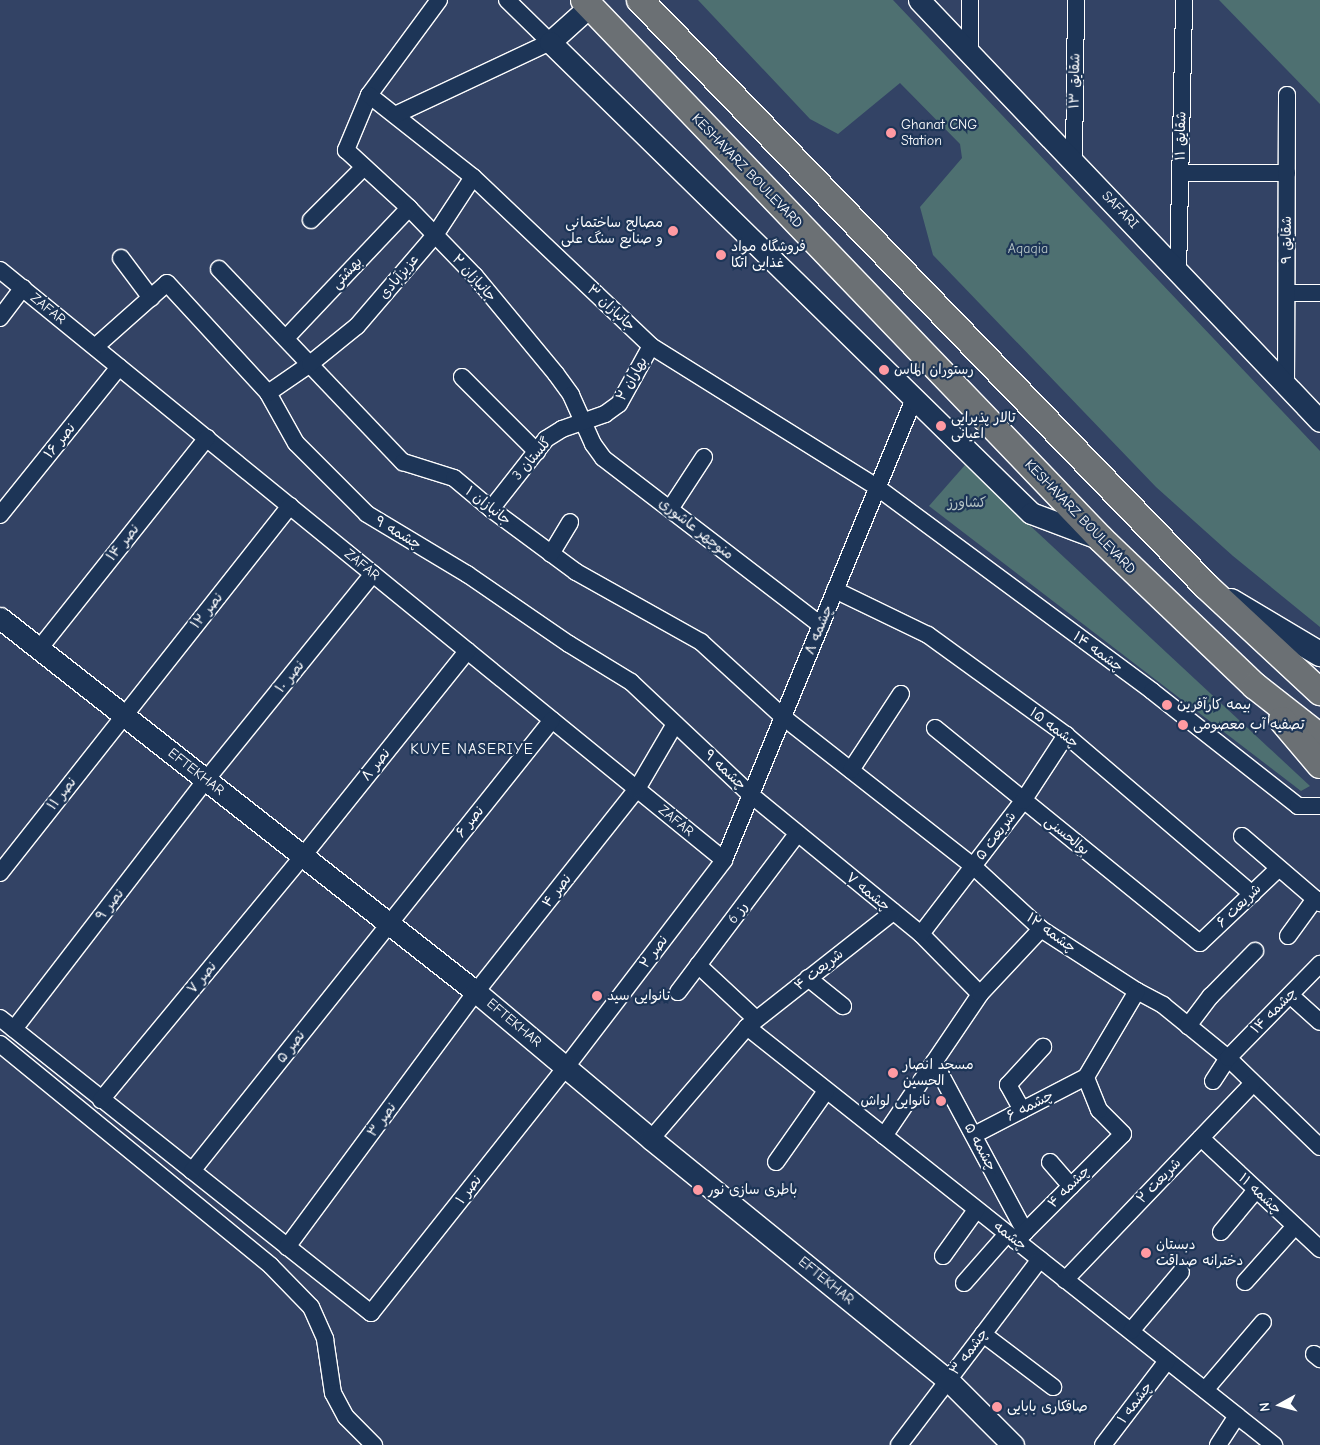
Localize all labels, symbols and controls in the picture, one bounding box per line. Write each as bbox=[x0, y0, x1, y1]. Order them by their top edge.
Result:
street label: شقایق ۱۳ bbox=[1066, 53, 1084, 109]
street label: KESHAVARZ BOULEVARD bbox=[688, 110, 806, 232]
street label: شقایق ۱۱ bbox=[1172, 111, 1190, 161]
place label: Ghanat CNG Station bbox=[901, 117, 977, 150]
marker: Ghanat CNG Station bbox=[885, 127, 897, 139]
street label: SAFARI bbox=[1098, 188, 1142, 232]
place label: مصالح ساختمانی و صنایع سنگ علی bbox=[561, 215, 663, 248]
street label: شقایق ۹ bbox=[1279, 216, 1295, 264]
marker: مصالح ساختمانی و صنایع سنگ علی bbox=[667, 225, 679, 237]
place label: فروشگاه مواد غذایی اتکا bbox=[731, 239, 806, 272]
park label: Aqaqia bbox=[1008, 241, 1048, 257]
marker: فروشگاه مواد غذایی اتکا bbox=[715, 249, 727, 261]
street label: عزیزآبادی bbox=[376, 251, 422, 303]
street label: جانبازان ۲ bbox=[448, 251, 500, 305]
street label: بهشتی bbox=[328, 254, 366, 292]
street label: جانبازان ۳ bbox=[583, 282, 639, 334]
street label: ZAFAR bbox=[27, 290, 69, 328]
street label: بهاران ۲ bbox=[613, 354, 651, 404]
place label: رستوران الماس bbox=[894, 362, 974, 378]
marker: رستوران الماس bbox=[878, 364, 890, 376]
place label: تالار پذیرایی اعیانی bbox=[951, 410, 1016, 442]
street label: نصر ۱۶ bbox=[41, 420, 79, 462]
marker: تالار پذیرایی اعیانی bbox=[935, 420, 947, 432]
street label: گلستان 3 bbox=[509, 434, 555, 484]
street label: KESHAVARZ BOULEVARD bbox=[1021, 456, 1139, 578]
street label: جانبازان ۱ bbox=[462, 483, 514, 529]
street label: منوچهر عاشوری bbox=[655, 495, 737, 563]
park label: کشاورز bbox=[948, 495, 986, 511]
street label: چشمه ۹ bbox=[372, 513, 424, 553]
street label: نصر ۱۴ bbox=[103, 521, 143, 565]
street label: ZAFAR bbox=[341, 546, 383, 584]
street label: نصر ۱۲ bbox=[187, 590, 227, 632]
street label: چشمه ۸ bbox=[801, 603, 837, 657]
street label: چشمه ۱۴ bbox=[1070, 628, 1126, 676]
street label: نصر ۱۰ bbox=[272, 657, 308, 697]
place label: بیمه کارآفرین bbox=[1177, 697, 1251, 713]
marker: بیمه کارآفرین bbox=[1161, 699, 1173, 711]
street label: چشمه ۱۵ bbox=[1026, 704, 1082, 752]
place label: تصفیه آب معصومی bbox=[1193, 717, 1305, 733]
marker: تصفیه آب معصومی bbox=[1177, 719, 1189, 731]
district label: KUYE NASERIYE bbox=[409, 741, 535, 759]
street label: EFTEKHAR bbox=[165, 745, 227, 799]
street label: نصر ۸ bbox=[358, 745, 394, 785]
street label: چشمه ۹ bbox=[701, 746, 749, 794]
street label: نصر ۱۱ bbox=[44, 774, 80, 814]
street label: ZAFAR bbox=[655, 802, 697, 840]
street label: نصر ۶ bbox=[452, 803, 488, 841]
street label: شریعت ۵ bbox=[972, 808, 1020, 864]
street label: بوالحسنی bbox=[1041, 813, 1093, 859]
street label: چشمه ۷ bbox=[842, 869, 894, 915]
street label: نصر ۴ bbox=[539, 871, 575, 911]
street label: شریعت ۶ bbox=[1213, 881, 1265, 931]
street label: نصر ۹ bbox=[92, 886, 128, 924]
street label: رز 6 bbox=[724, 899, 752, 927]
street label: چشمه ۱۲ bbox=[1023, 910, 1079, 956]
street label: نصر ۲ bbox=[636, 932, 672, 972]
street label: شریعت ۴ bbox=[791, 946, 847, 994]
street label: نصر ۷ bbox=[184, 958, 220, 998]
street label: چشمه ۱۴ bbox=[1248, 985, 1300, 1037]
place label: نانوایی‌ سید bbox=[607, 988, 671, 1004]
marker: نانوایی‌ سید bbox=[591, 990, 603, 1002]
street label: EFTEKHAR bbox=[483, 995, 545, 1051]
street label: نصر ۵ bbox=[273, 1027, 309, 1067]
place label: مسجد انصار الحسین bbox=[903, 1057, 974, 1090]
marker: مسجد انصار الحسین bbox=[887, 1067, 899, 1079]
street label: چشمه ۶ bbox=[1004, 1087, 1056, 1125]
place label: نانوایی لواش bbox=[861, 1093, 931, 1109]
marker: نانوایی لواش bbox=[935, 1095, 947, 1107]
street label: نصر ۳ bbox=[364, 1100, 400, 1140]
street label: چشمه ۵ bbox=[960, 1120, 1000, 1174]
street label: شریعت ۲ bbox=[1133, 1155, 1185, 1207]
street label: چشمه ۴ bbox=[1044, 1162, 1094, 1212]
street label: چشمه ۱۱ bbox=[1235, 1170, 1285, 1218]
street label: نصر ۱ bbox=[453, 1172, 485, 1208]
place label: باطری سازی نور bbox=[708, 1182, 797, 1198]
marker: باطری سازی نور bbox=[692, 1184, 704, 1196]
street label: چشمه bbox=[990, 1218, 1030, 1254]
place label: دبستان دخترانه صداقت bbox=[1156, 1237, 1243, 1270]
marker: دبستان دخترانه صداقت bbox=[1140, 1247, 1152, 1259]
street label: EFTEKHAR bbox=[795, 1253, 857, 1309]
street label: چشمه ۳ bbox=[946, 1325, 992, 1379]
street label: چشمه ۱ bbox=[1114, 1379, 1156, 1427]
north arrow bbox=[1255, 1380, 1305, 1430]
place label: صافکاری بابایی bbox=[1007, 1399, 1088, 1415]
marker: صافکاری بابایی bbox=[991, 1401, 1003, 1413]
text: N bbox=[1256, 1401, 1274, 1412]

